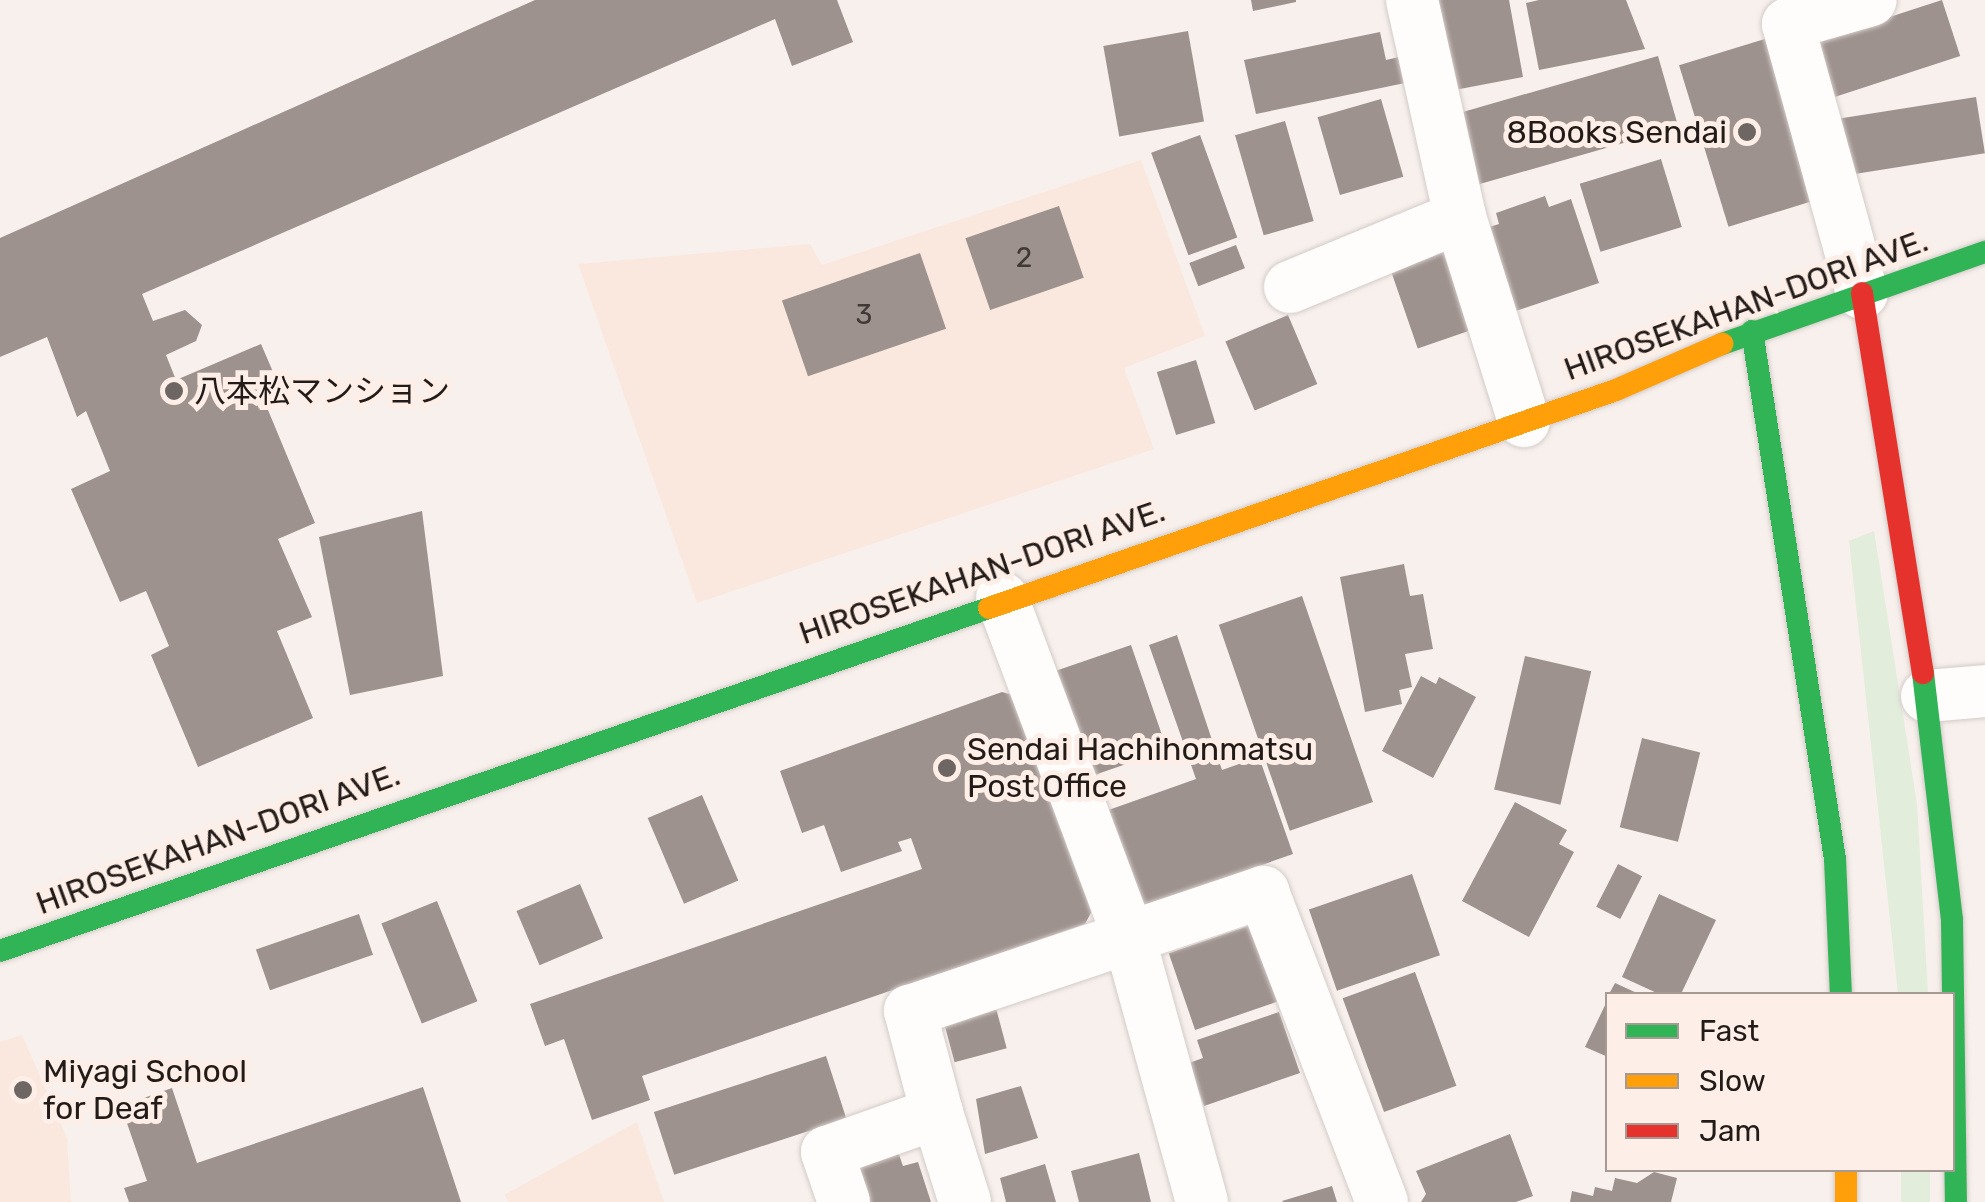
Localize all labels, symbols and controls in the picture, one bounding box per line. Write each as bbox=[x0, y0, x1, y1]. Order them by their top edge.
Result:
place label: 8Books Sendai bbox=[1507, 113, 1727, 151]
marker: 8Books Sendai bbox=[1736, 121, 1758, 143]
street label: HIROSEKAHAN-DORI AVE. bbox=[1558, 221, 1934, 389]
house number: 2 bbox=[1016, 241, 1032, 275]
house number: 3 bbox=[856, 298, 872, 332]
place label: 八本松マンション bbox=[194, 372, 450, 410]
marker: 八本松マンション bbox=[163, 380, 185, 402]
street label: HIROSEKAHAN-DORI AVE. bbox=[794, 491, 1170, 653]
place label: Sendai Hachihonmatsu Post Office bbox=[967, 731, 1313, 806]
street label: HIROSEKAHAN-DORI AVE. bbox=[30, 755, 406, 923]
marker: Sendai Hachihonmatsu Post Office bbox=[936, 757, 958, 779]
legend bbox=[1605, 992, 1955, 1172]
text: Fast bbox=[1699, 1013, 1759, 1049]
place label: Miyagi School for Deaf bbox=[43, 1053, 247, 1128]
text: Slow bbox=[1699, 1063, 1766, 1099]
marker: Miyagi School for Deaf bbox=[12, 1079, 34, 1101]
text: Jam bbox=[1699, 1113, 1761, 1149]

